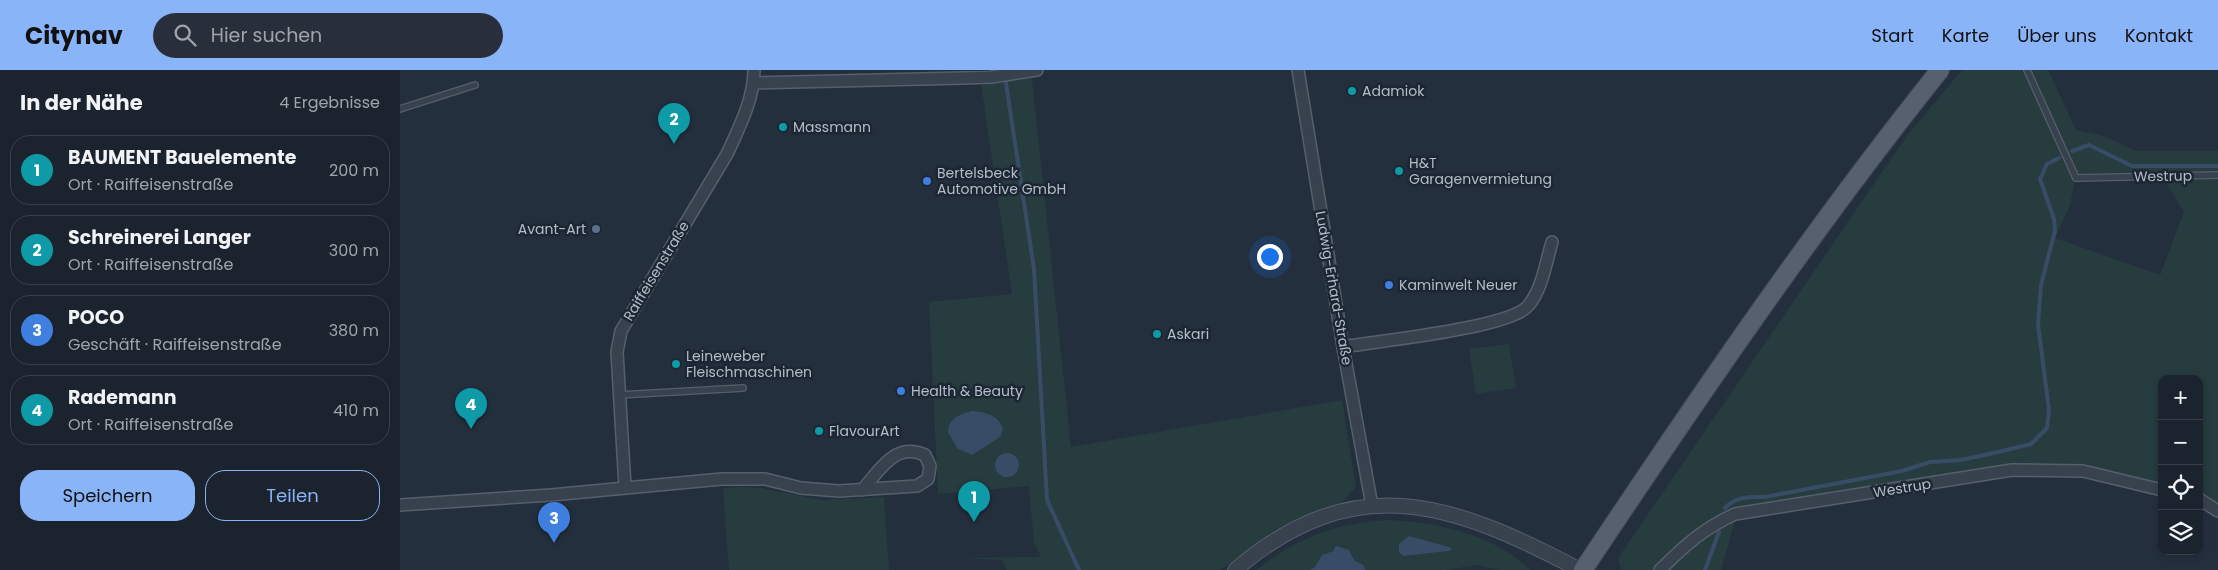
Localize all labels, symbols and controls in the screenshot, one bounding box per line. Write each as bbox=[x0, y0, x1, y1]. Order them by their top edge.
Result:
search box bbox=[153, 13, 503, 58]
text: Citynav bbox=[25, 19, 123, 52]
icon: search bbox=[171, 21, 199, 49]
text: Hier suchen bbox=[211, 22, 322, 49]
text: Start bbox=[1871, 23, 1914, 48]
text: Karte bbox=[1942, 23, 1989, 48]
text: Über uns bbox=[2017, 23, 2097, 48]
text: Kontakt bbox=[2125, 23, 2193, 48]
place label: Adamiok bbox=[1362, 81, 1425, 101]
marker: Adamiok bbox=[1346, 85, 1358, 97]
text: In der Nähe bbox=[20, 88, 143, 117]
text: 4 Ergebnisse bbox=[279, 91, 380, 114]
pin: 2 bbox=[658, 103, 690, 144]
place label: Massmann bbox=[793, 117, 871, 137]
marker: Massmann bbox=[777, 121, 789, 133]
text: BAUMENT Bauelemente bbox=[68, 144, 296, 171]
place label: H&T Garagenvermietung bbox=[1409, 153, 1552, 189]
text: 1 bbox=[34, 159, 40, 182]
text: 200 m bbox=[329, 159, 379, 182]
place label: Bertelsbeck Automotive GmbH bbox=[937, 163, 1066, 199]
marker: H&T Garagenvermietung bbox=[1393, 165, 1405, 177]
street label: Westrup bbox=[2134, 165, 2192, 187]
text: Ort · Raiffeisenstraße bbox=[68, 173, 233, 196]
marker: Bertelsbeck Automotive GmbH bbox=[921, 175, 933, 187]
street label: Ludwig-Erhard-Straße bbox=[1311, 209, 1357, 367]
street label: Raiffeisenstraße bbox=[618, 217, 694, 325]
place label: Avant-Art bbox=[518, 219, 586, 239]
marker: Avant-Art bbox=[590, 223, 602, 235]
text: Schreinerei Langer bbox=[68, 224, 251, 251]
text: 2 bbox=[32, 239, 42, 262]
text: 300 m bbox=[329, 239, 379, 262]
your location bbox=[1257, 244, 1283, 270]
text: Ort · Raiffeisenstraße bbox=[68, 253, 233, 276]
place label: Kaminwelt Neuer bbox=[1399, 275, 1518, 295]
marker: Kaminwelt Neuer bbox=[1383, 279, 1395, 291]
text: POCO bbox=[68, 304, 124, 331]
text: 3 bbox=[32, 319, 42, 342]
text: 380 m bbox=[329, 319, 379, 342]
place label: Askari bbox=[1167, 324, 1209, 344]
marker: Askari bbox=[1151, 328, 1163, 340]
text: Geschäft · Raiffeisenstraße bbox=[68, 333, 282, 356]
place label: Leineweber Fleischmaschinen bbox=[686, 346, 812, 382]
marker: Leineweber Fleischmaschinen bbox=[670, 358, 682, 370]
map controls bbox=[2158, 375, 2203, 555]
button: + bbox=[2158, 375, 2203, 420]
place label: Health & Beauty bbox=[911, 381, 1023, 401]
text: Rademann bbox=[68, 384, 177, 411]
marker: Health & Beauty bbox=[895, 385, 907, 397]
pin: 4 bbox=[455, 388, 487, 429]
text: 4 bbox=[32, 399, 42, 422]
text: 410 m bbox=[333, 399, 379, 422]
text: Ort · Raiffeisenstraße bbox=[68, 413, 233, 436]
button: − bbox=[2158, 420, 2203, 465]
place label: FlavourArt bbox=[829, 421, 900, 441]
marker: FlavourArt bbox=[813, 425, 825, 437]
button: locate bbox=[2158, 465, 2203, 510]
button: Speichern bbox=[20, 470, 195, 521]
button: Teilen bbox=[205, 470, 380, 521]
street label: Westrup bbox=[1872, 474, 1932, 502]
pin: 1 bbox=[958, 481, 990, 522]
pin: 3 bbox=[538, 502, 570, 543]
button: layers bbox=[2158, 510, 2203, 555]

